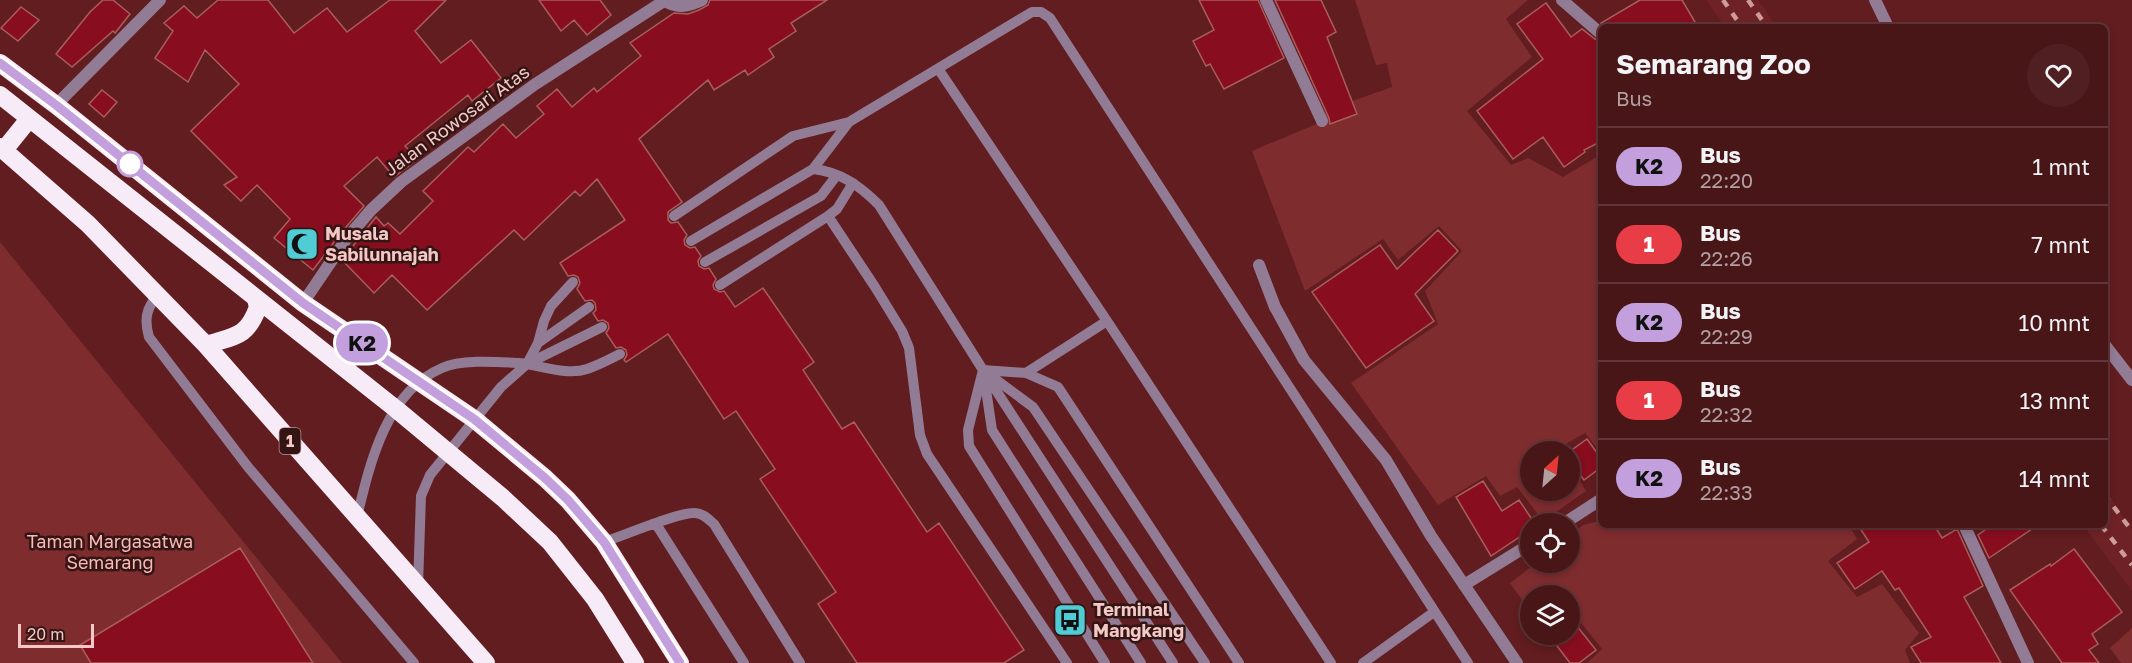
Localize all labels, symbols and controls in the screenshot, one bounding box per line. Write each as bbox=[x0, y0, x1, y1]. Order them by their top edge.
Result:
button: heart bbox=[2027, 44, 2090, 107]
text: Semarang Zoo bbox=[1616, 47, 1811, 80]
street label: Jalan Rowosari Atas bbox=[380, 60, 533, 180]
text: Bus bbox=[1616, 86, 1652, 110]
text: Bus bbox=[1700, 141, 1741, 168]
unlabelled marker bbox=[117, 151, 143, 177]
text: K2 bbox=[1635, 153, 1663, 179]
text: 1 mnt bbox=[2032, 153, 2090, 180]
text: 22:20 bbox=[1700, 168, 1753, 192]
text: Bus bbox=[1700, 219, 1741, 246]
place label: Musala Sabilunnajah bbox=[325, 222, 439, 265]
mosque icon: Musala Sabilunnajah bbox=[284, 226, 320, 262]
text: 1 bbox=[1644, 231, 1654, 257]
text: 7 mnt bbox=[2031, 231, 2090, 258]
text: 22:26 bbox=[1700, 246, 1753, 270]
text: Bus bbox=[1700, 297, 1741, 324]
text: K2 bbox=[1635, 309, 1663, 335]
text: 10 mnt bbox=[2019, 309, 2090, 336]
line badge: K2 bbox=[335, 324, 389, 362]
text: 22:29 bbox=[1700, 324, 1753, 348]
text: K2 bbox=[348, 330, 376, 356]
text: Bus bbox=[1700, 375, 1741, 402]
text: 1 bbox=[1644, 387, 1654, 413]
text: 13 mnt bbox=[2019, 387, 2090, 414]
text: 22:32 bbox=[1700, 402, 1753, 426]
road number: 1 bbox=[280, 428, 300, 454]
north arrow bbox=[1520, 441, 1580, 501]
map controls bbox=[1520, 441, 1580, 645]
text: Bus bbox=[1700, 453, 1741, 480]
text: K2 bbox=[1635, 465, 1663, 491]
text: 14 mnt bbox=[2019, 465, 2090, 492]
text: 22:33 bbox=[1700, 480, 1753, 504]
button: locate bbox=[1520, 513, 1580, 573]
park label: Taman Margasatwa Semarang bbox=[27, 530, 193, 573]
button: layers bbox=[1520, 585, 1580, 645]
place label: Terminal Mangkang bbox=[1093, 598, 1184, 641]
bus stop icon: Terminal Mangkang bbox=[1052, 602, 1088, 638]
scale bar bbox=[18, 621, 94, 648]
text: 20 m bbox=[27, 624, 64, 644]

